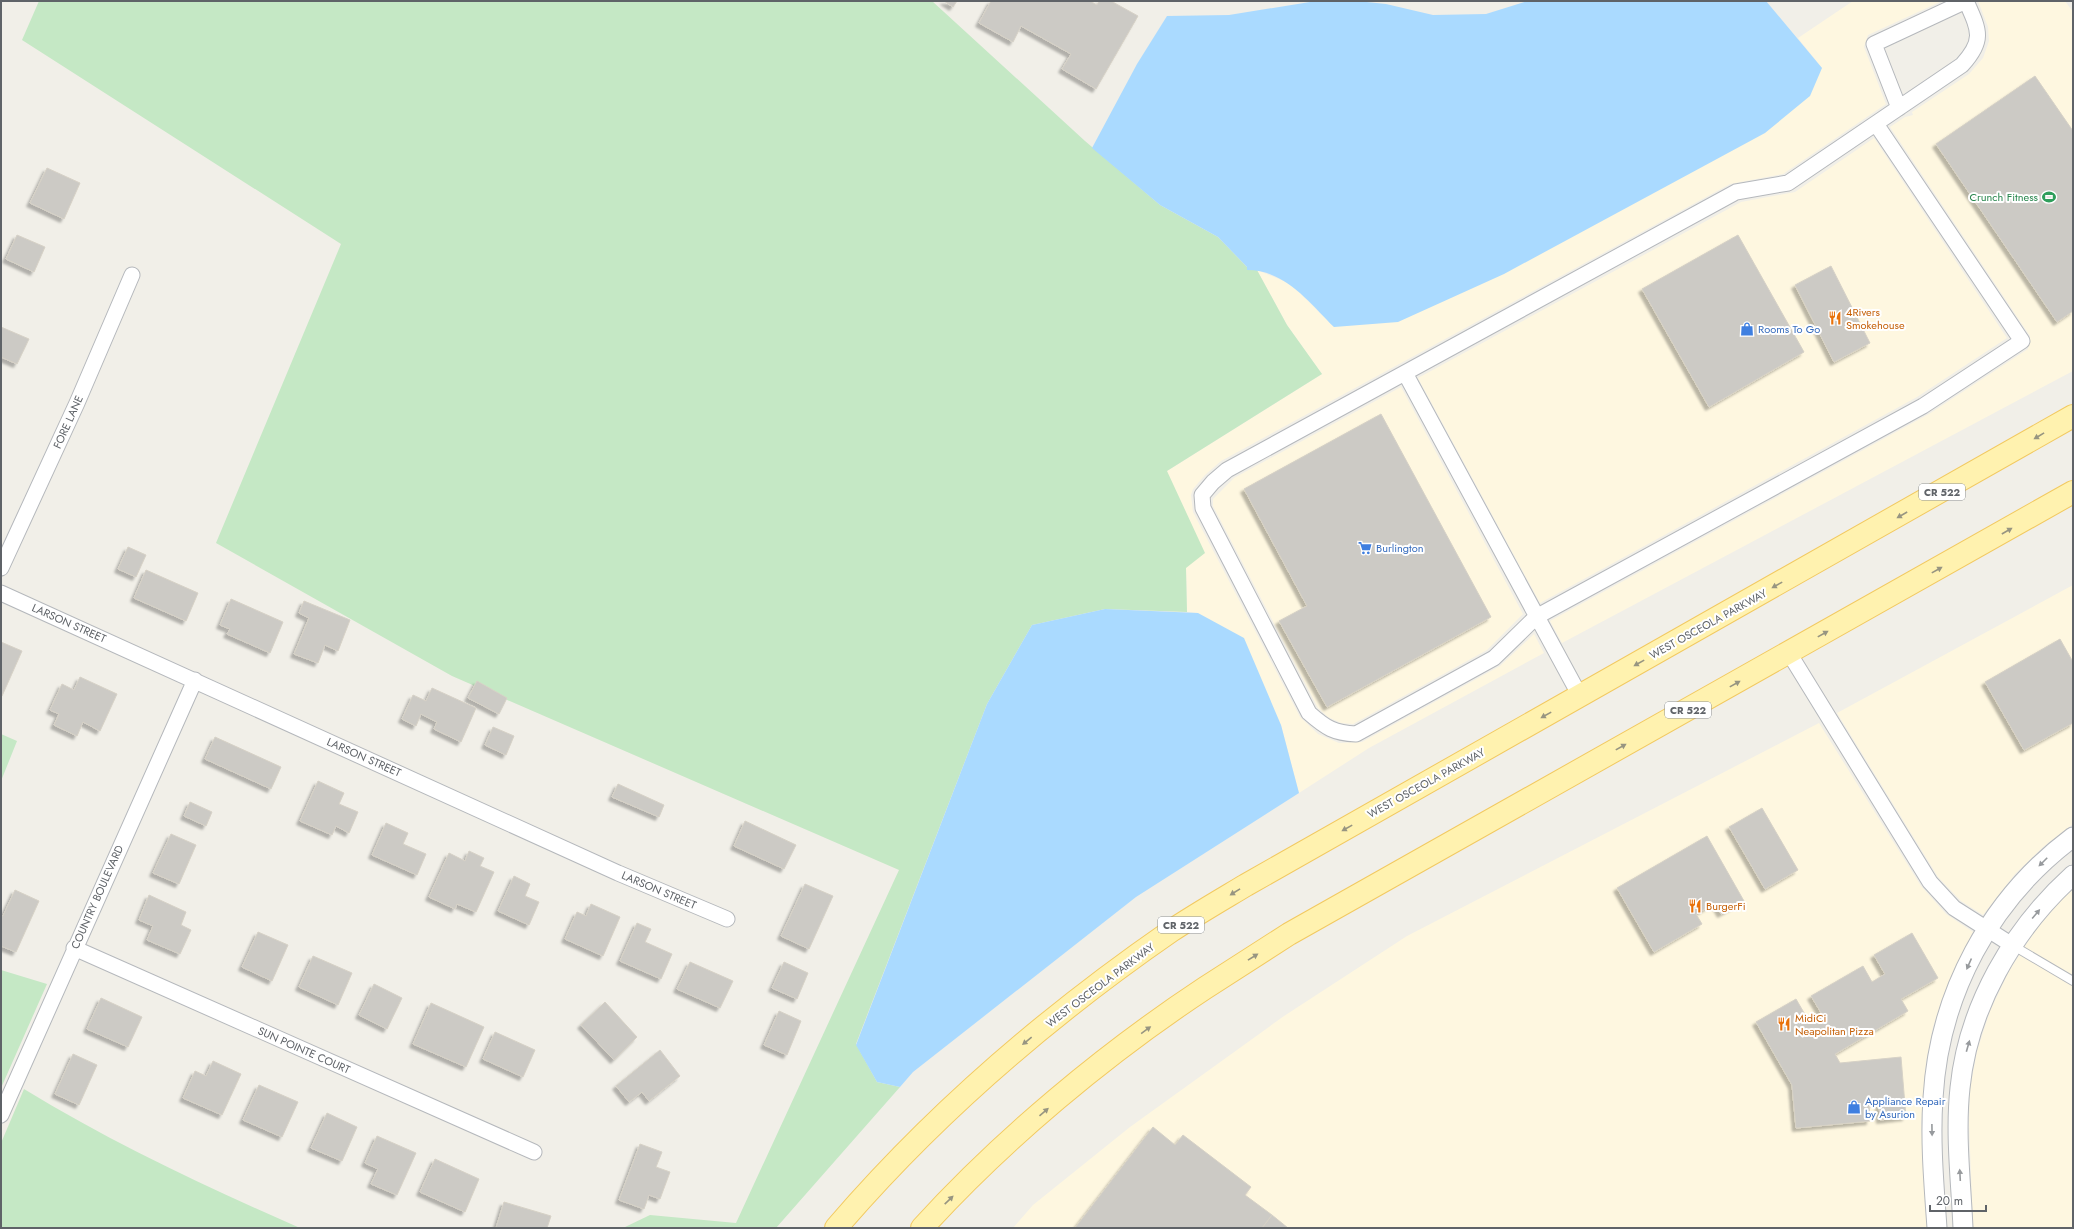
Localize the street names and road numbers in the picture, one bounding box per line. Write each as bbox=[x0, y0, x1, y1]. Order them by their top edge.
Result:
street label: FORE LANE bbox=[49, 393, 87, 451]
road number: CR 522 bbox=[1919, 484, 1965, 500]
street label: WEST OSCEOLA PARKWAY bbox=[1646, 585, 1770, 663]
street label: LARSON STREET bbox=[29, 599, 109, 647]
road number: CR 522 bbox=[1665, 702, 1711, 718]
street label: LARSON STREET bbox=[324, 733, 404, 781]
street label: WEST OSCEOLA PARKWAY bbox=[1364, 744, 1488, 822]
street label: COUNTRY BOULEVARD bbox=[67, 842, 127, 951]
street label: LARSON STREET bbox=[619, 867, 699, 913]
road number: CR 522 bbox=[1158, 917, 1204, 933]
street label: WEST OSCEOLA PARKWAY bbox=[1043, 938, 1158, 1031]
street label: SUN POINTE COURT bbox=[255, 1022, 353, 1078]

